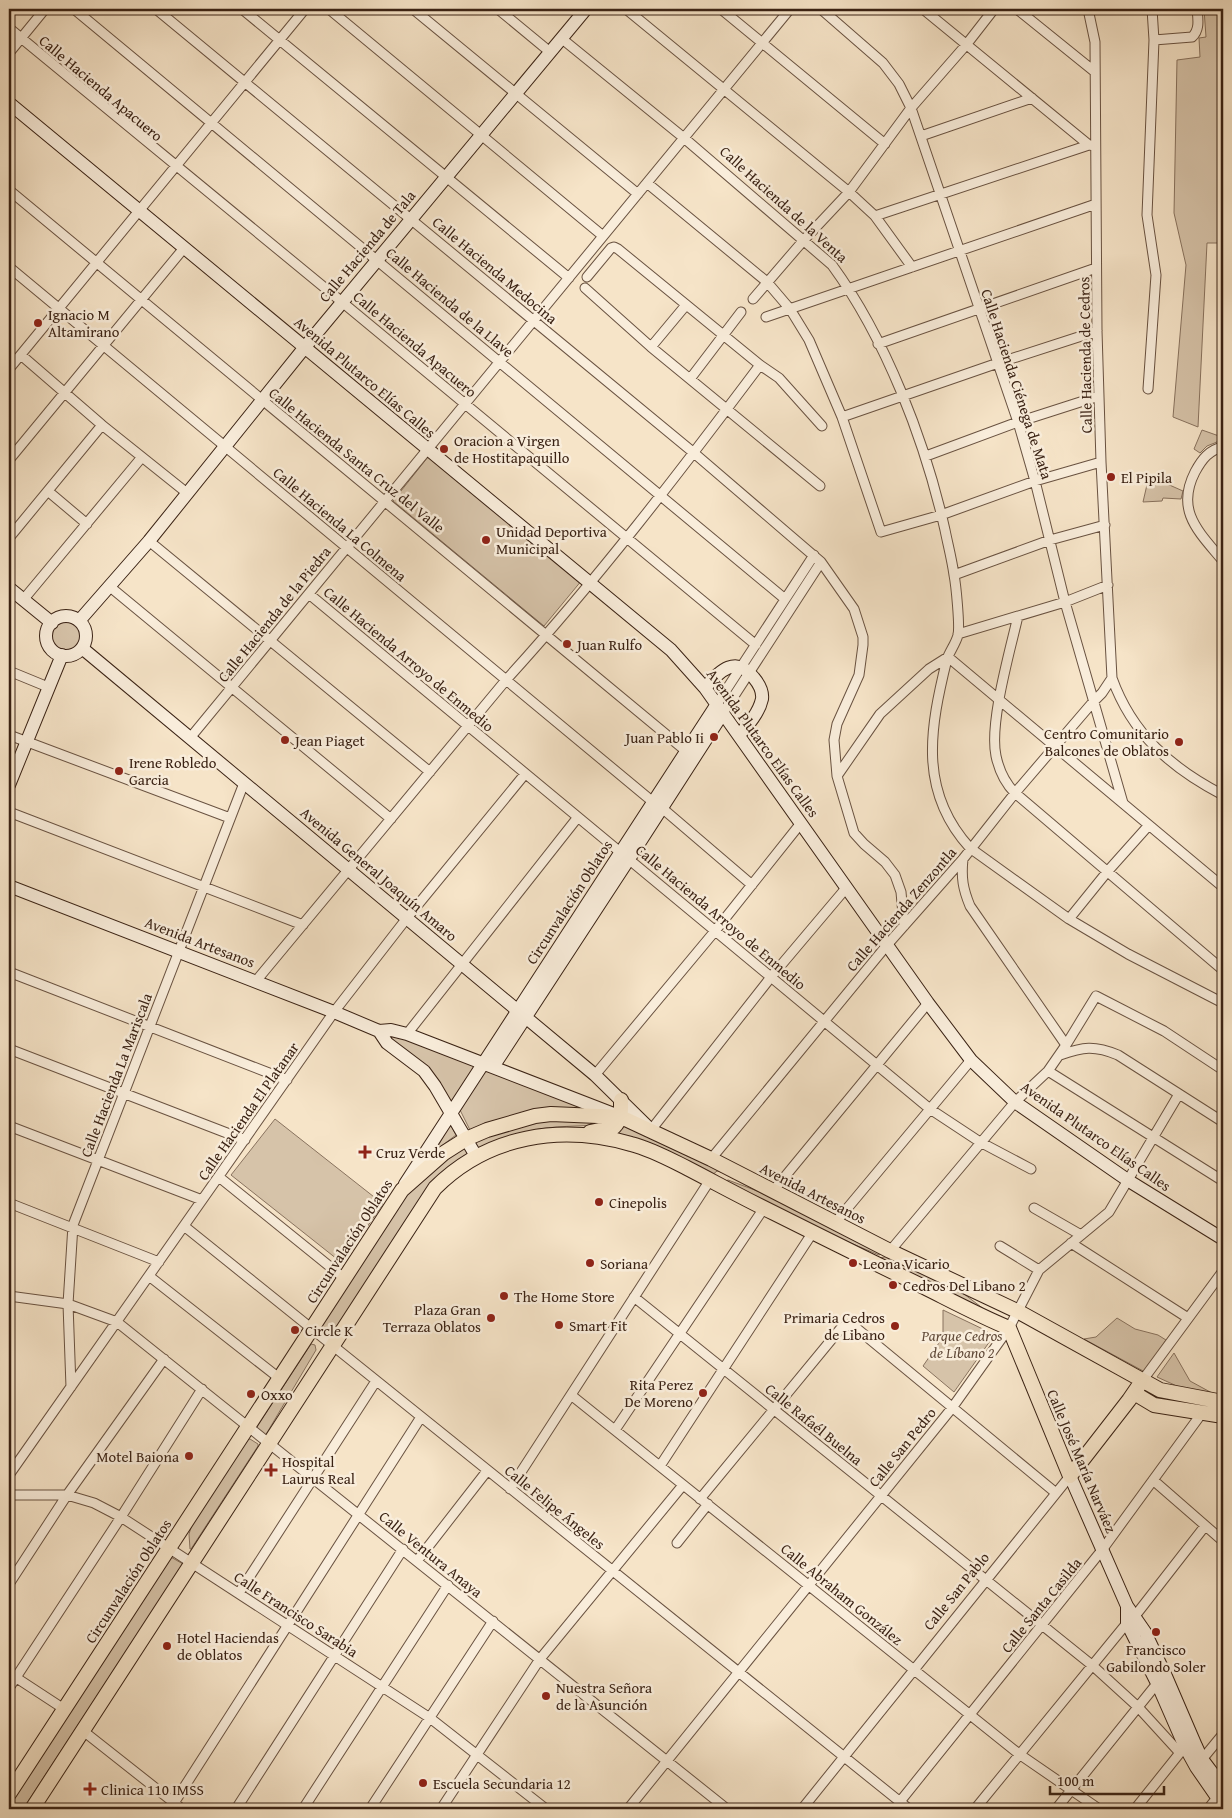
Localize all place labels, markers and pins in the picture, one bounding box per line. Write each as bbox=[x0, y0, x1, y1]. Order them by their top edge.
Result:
place label: Ignacio M Altamirano bbox=[48, 304, 120, 342]
marker: Ignacio M Altamirano bbox=[32, 317, 44, 329]
place label: Oracion a Virgen de Hostitapaquillo bbox=[454, 430, 570, 468]
marker: Oracion a Virgen de Hostitapaquillo bbox=[438, 443, 450, 455]
place label: El Pipila bbox=[1121, 467, 1172, 488]
marker: El Pipila bbox=[1105, 471, 1117, 483]
place label: Unidad Deportiva Municipal bbox=[496, 521, 607, 559]
marker: Unidad Deportiva Municipal bbox=[480, 534, 492, 546]
place label: Juan Rulfo bbox=[575, 634, 642, 655]
marker: Juan Rulfo bbox=[561, 638, 573, 650]
place label: Centro Comunitario Balcones de Oblatos bbox=[1044, 723, 1169, 761]
place label: Juan Pablo Ii bbox=[623, 727, 704, 748]
place label: Jean Piaget bbox=[293, 730, 365, 751]
marker: Juan Pablo Ii bbox=[708, 731, 720, 743]
marker: Jean Piaget bbox=[279, 734, 291, 746]
marker: Centro Comunitario Balcones de Oblatos bbox=[1173, 736, 1185, 748]
place label: Irene Robledo Garcia bbox=[129, 752, 217, 790]
marker: Irene Robledo Garcia bbox=[113, 765, 125, 777]
place label: Cruz Verde bbox=[376, 1142, 445, 1163]
marker: Cruz Verde bbox=[358, 1145, 372, 1159]
place label: Cinepolis bbox=[609, 1192, 667, 1213]
marker: Cinepolis bbox=[593, 1196, 605, 1208]
place label: Soriana bbox=[600, 1253, 648, 1274]
place label: Leona Vicario bbox=[863, 1253, 950, 1274]
marker: Soriana bbox=[584, 1257, 596, 1269]
marker: Leona Vicario bbox=[847, 1257, 859, 1269]
place label: Cedros Del Libano 2 bbox=[903, 1275, 1026, 1296]
marker: Cedros Del Libano 2 bbox=[887, 1279, 899, 1291]
place label: The Home Store bbox=[514, 1286, 615, 1307]
marker: The Home Store bbox=[498, 1290, 510, 1302]
place label: Plaza Gran Terraza Oblatos bbox=[383, 1299, 482, 1337]
place label: Primaria Cedros de Libano bbox=[784, 1307, 885, 1345]
marker: Plaza Gran Terraza Oblatos bbox=[485, 1312, 497, 1324]
place label: Smart Fit bbox=[569, 1315, 628, 1336]
marker: Smart Fit bbox=[553, 1319, 565, 1331]
place label: Circle K bbox=[305, 1320, 353, 1341]
marker: Primaria Cedros de Libano bbox=[889, 1320, 901, 1332]
marker: Circle K bbox=[289, 1324, 301, 1336]
place label: Rita Perez De Moreno bbox=[625, 1374, 693, 1412]
place label: Oxxo bbox=[261, 1384, 293, 1405]
marker: Rita Perez De Moreno bbox=[697, 1387, 709, 1399]
marker: Oxxo bbox=[245, 1388, 257, 1400]
place label: Motel Baiona bbox=[96, 1446, 179, 1467]
marker: Motel Baiona bbox=[183, 1450, 195, 1462]
place label: Hospital Laurus Real bbox=[282, 1451, 355, 1489]
marker: Hospital Laurus Real bbox=[264, 1463, 278, 1477]
marker: Francisco Gabilondo Soler bbox=[1150, 1626, 1162, 1638]
place label: Hotel Haciendas de Oblatos bbox=[177, 1627, 279, 1665]
place label: Francisco Gabilondo Soler bbox=[1106, 1639, 1206, 1677]
marker: Hotel Haciendas de Oblatos bbox=[161, 1640, 173, 1652]
place label: Nuestra Señora de la Asunción bbox=[556, 1677, 652, 1715]
marker: Nuestra Señora de la Asunción bbox=[540, 1690, 552, 1702]
place label: Escuela Secundaria 12 bbox=[433, 1773, 571, 1794]
marker: Escuela Secundaria 12 bbox=[417, 1777, 429, 1789]
place label: Clinica 110 IMSS bbox=[101, 1779, 204, 1800]
marker: Clinica 110 IMSS bbox=[83, 1782, 97, 1796]

